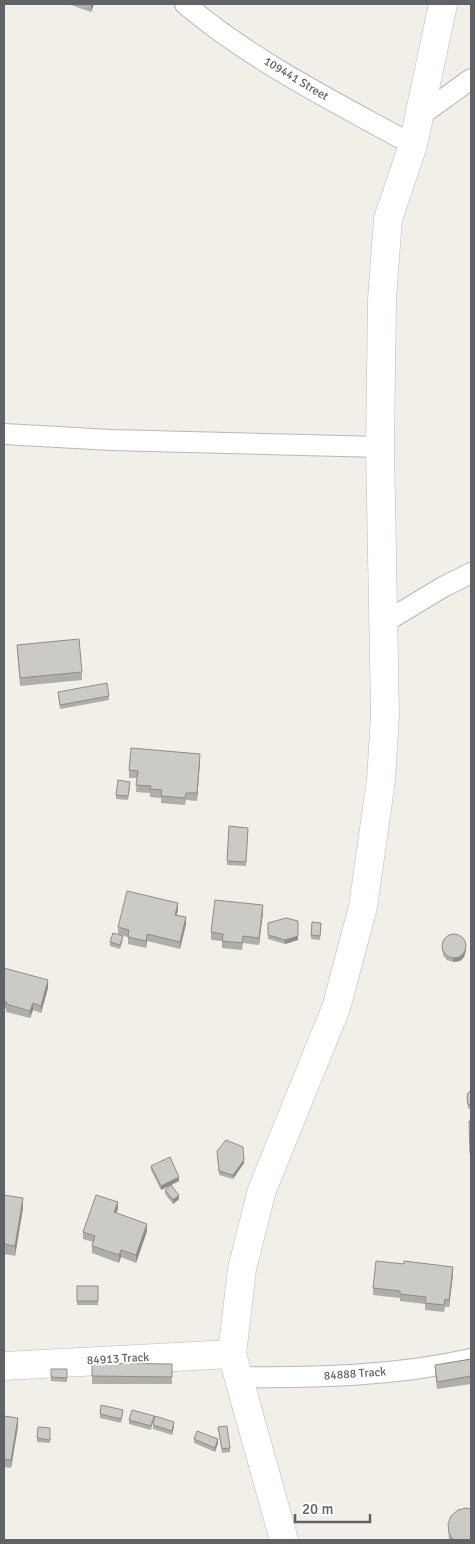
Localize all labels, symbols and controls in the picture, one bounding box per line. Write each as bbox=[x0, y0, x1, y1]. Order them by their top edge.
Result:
street label: 109441 Street bbox=[261, 54, 331, 104]
street label: 84913 Track bbox=[86, 1350, 150, 1368]
street label: 84888 Track bbox=[323, 1364, 387, 1384]
scale bar bbox=[295, 1492, 370, 1524]
text: 20 m bbox=[302, 1500, 333, 1518]

